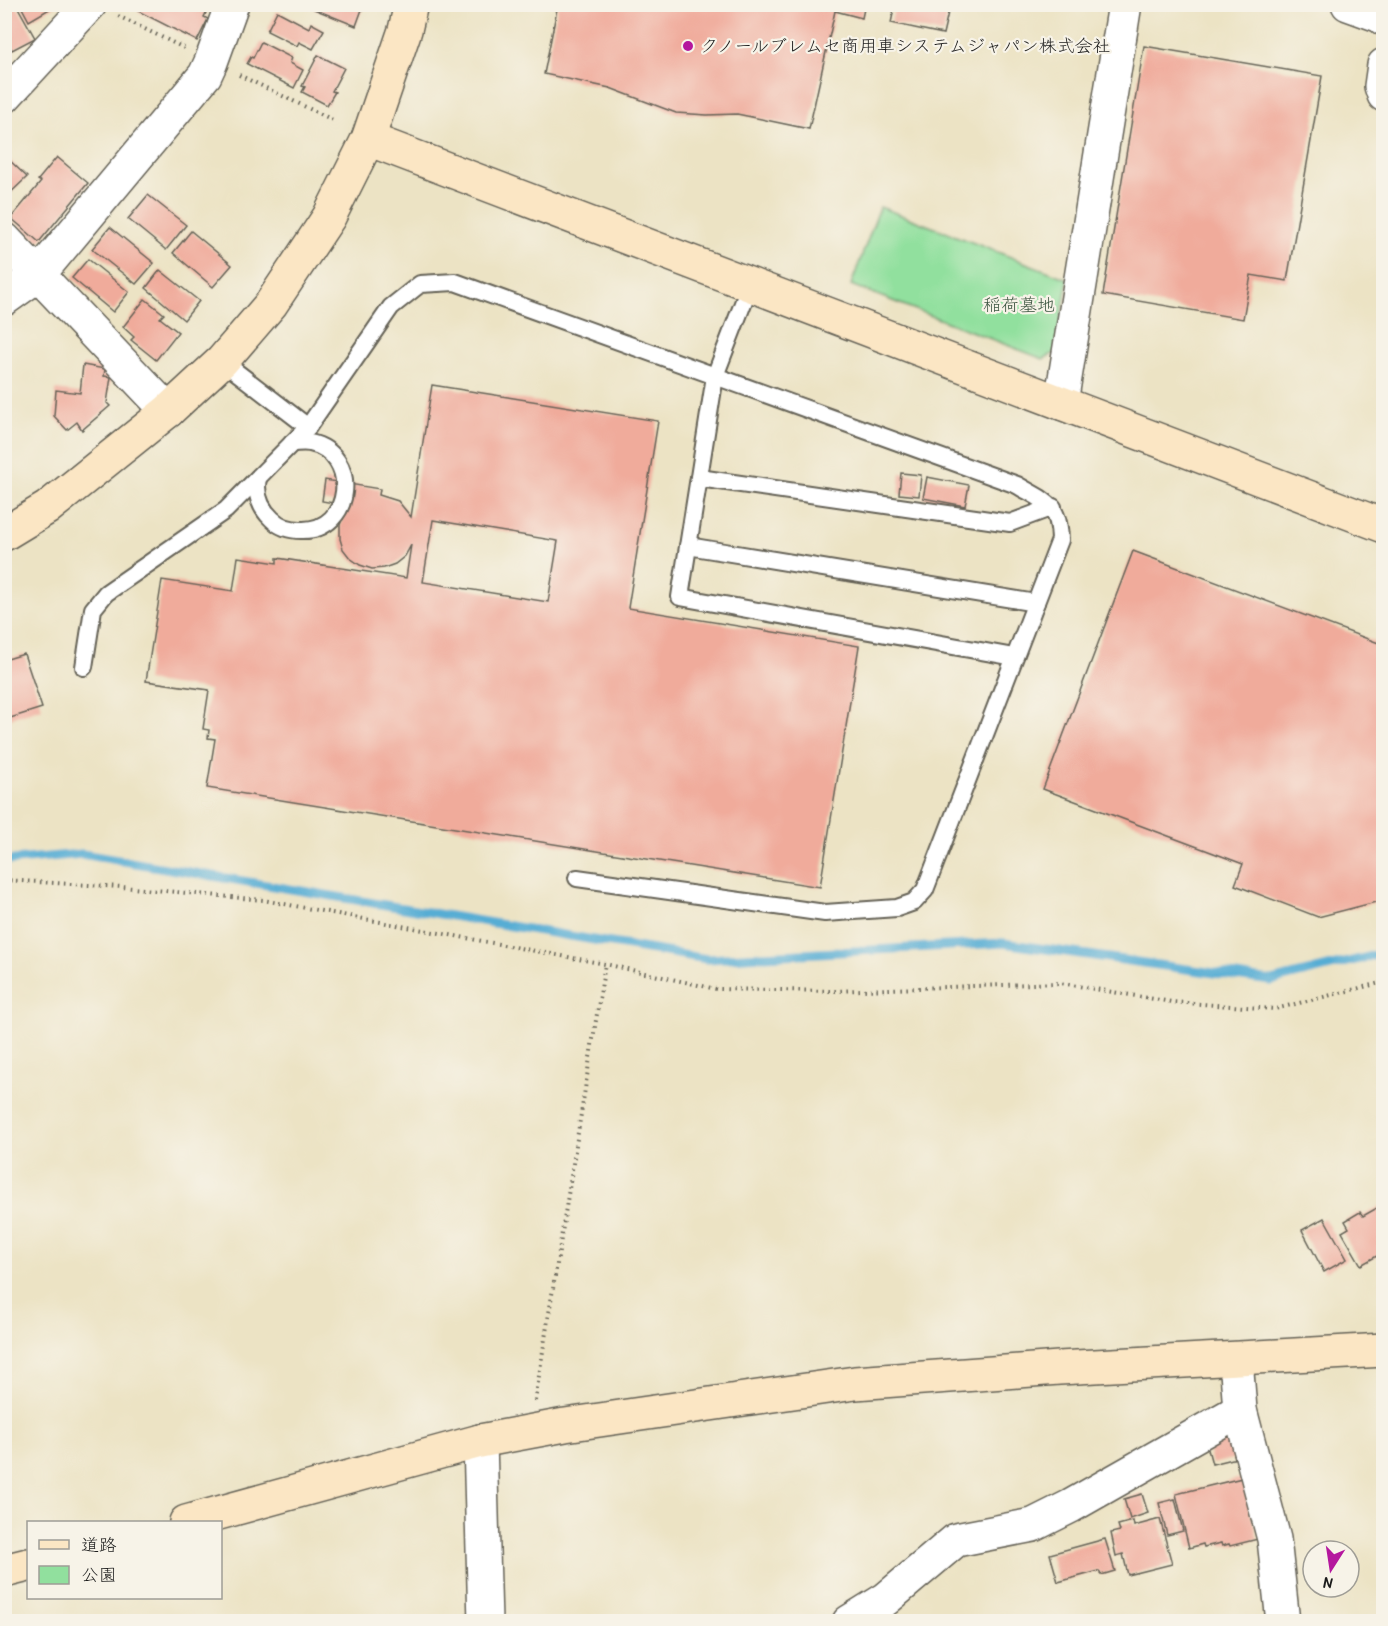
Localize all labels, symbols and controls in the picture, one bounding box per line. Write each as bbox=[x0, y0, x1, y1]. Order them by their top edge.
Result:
place label: クノールブレムセ商用車システムジャパン株式会社 bbox=[700, 33, 1111, 58]
marker: クノールブレムセ商用車システムジャパン株式会社 bbox=[681, 39, 695, 53]
park label: 稲荷墓地 bbox=[983, 292, 1055, 317]
legend bbox=[27, 1521, 222, 1599]
text: 道路 bbox=[81, 1532, 117, 1557]
north arrow bbox=[1301, 1539, 1361, 1599]
text: 公園 bbox=[81, 1562, 117, 1587]
text: N bbox=[1321, 1572, 1334, 1595]

